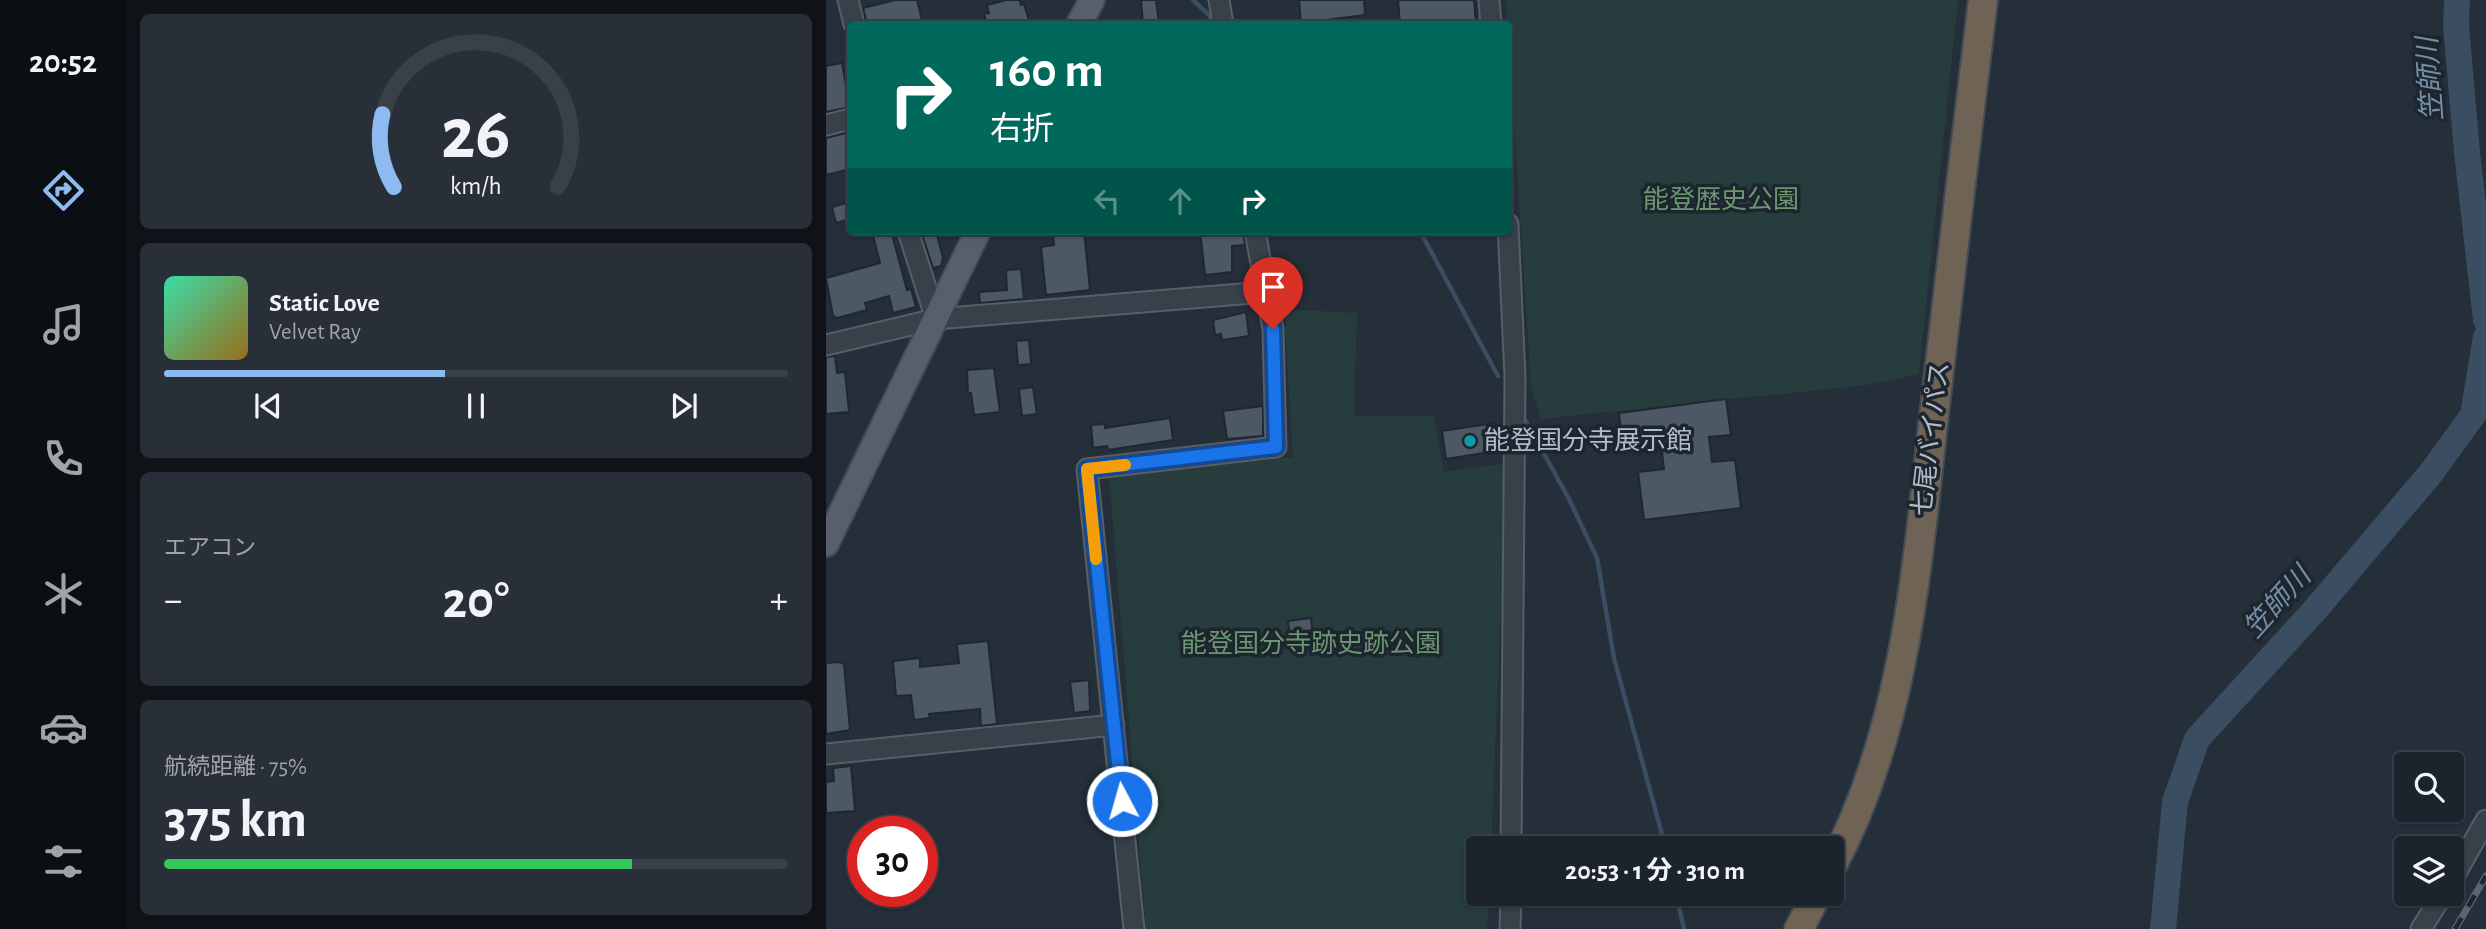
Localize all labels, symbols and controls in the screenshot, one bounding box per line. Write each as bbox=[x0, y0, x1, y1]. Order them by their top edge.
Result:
water label: 笠師川 bbox=[2412, 33, 2448, 122]
text: 20:52 bbox=[29, 46, 97, 78]
text: 160 m bbox=[990, 47, 1104, 96]
icon: right bbox=[875, 49, 966, 140]
text: 26 bbox=[441, 100, 511, 173]
text: 右折 bbox=[990, 113, 1054, 145]
icon: directions bbox=[39, 166, 88, 215]
text: km/h bbox=[450, 174, 502, 199]
icon: left bbox=[1088, 182, 1126, 220]
icon: ahead bbox=[1161, 182, 1199, 220]
icon: right bbox=[1234, 182, 1272, 220]
park label: 能登歴史公園 bbox=[1643, 185, 1799, 213]
pin bbox=[1243, 257, 1303, 329]
icon: arrive bbox=[1254, 268, 1292, 306]
text: Static Love bbox=[269, 290, 380, 316]
icon: music bbox=[39, 300, 88, 349]
text: Velvet Ray bbox=[269, 321, 361, 344]
street label: 七尾バイパス bbox=[1908, 360, 1953, 518]
icon: previous bbox=[249, 387, 287, 425]
icon: pause bbox=[457, 387, 495, 425]
icon: next bbox=[665, 387, 703, 425]
place label: 能登国分寺展示館 bbox=[1484, 426, 1692, 454]
marker: 能登国分寺展示館 bbox=[1462, 433, 1478, 449]
icon: phone bbox=[39, 434, 88, 483]
text: エアコン bbox=[164, 537, 256, 560]
water label: 笠師川 bbox=[2238, 559, 2319, 644]
icon: climate bbox=[39, 569, 88, 618]
text: 20° bbox=[443, 575, 509, 627]
text: − bbox=[164, 582, 182, 620]
text: + bbox=[770, 582, 788, 620]
park label: 能登国分寺跡史跡公園 bbox=[1181, 629, 1441, 657]
icon: car bbox=[39, 703, 88, 752]
map controls bbox=[2394, 752, 2464, 906]
button: search bbox=[2394, 752, 2464, 822]
text: 航続距離 · 75% bbox=[164, 756, 307, 779]
position arrow bbox=[1085, 764, 1159, 838]
text: 375 km bbox=[164, 794, 307, 846]
speed limit sign: 30 bbox=[847, 816, 938, 907]
button: layers bbox=[2394, 836, 2464, 906]
icon: filters bbox=[39, 837, 88, 886]
text: 20:53 · 1 分 · 310 m bbox=[1565, 858, 1745, 884]

